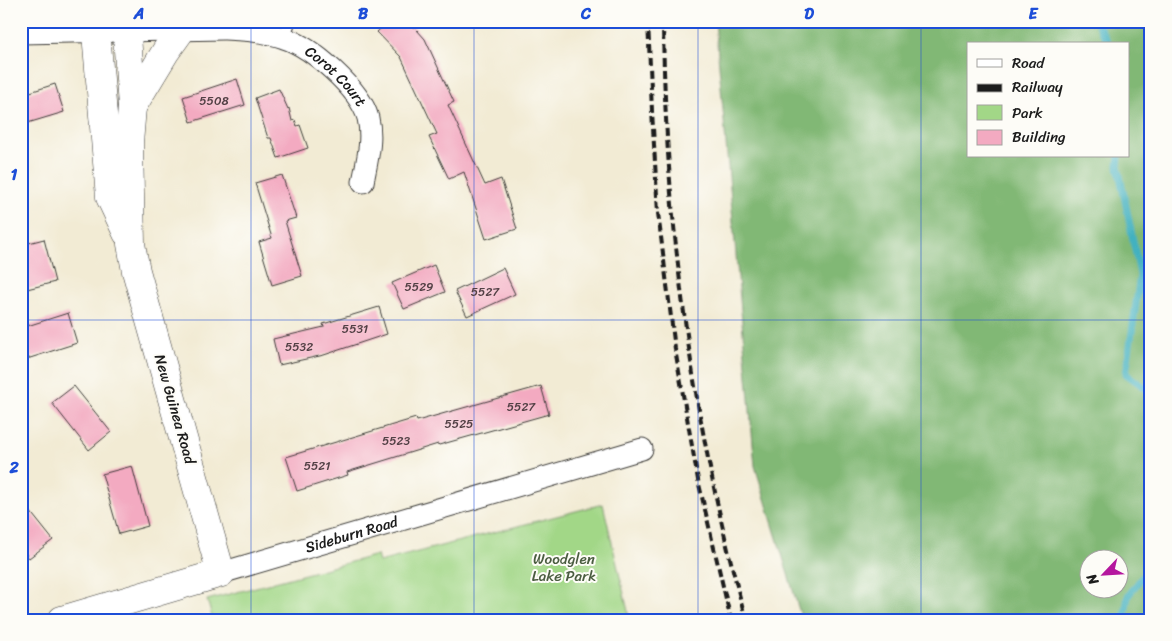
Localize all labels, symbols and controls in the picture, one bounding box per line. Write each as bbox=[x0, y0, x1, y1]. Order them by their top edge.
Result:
text: A bbox=[133, 0, 144, 28]
text: B bbox=[358, 0, 369, 28]
text: C bbox=[580, 0, 592, 28]
text: D bbox=[804, 0, 814, 28]
text: E bbox=[1029, 0, 1039, 28]
street label: Corot Court bbox=[299, 39, 374, 112]
legend bbox=[967, 42, 1130, 158]
text: Road bbox=[1012, 50, 1045, 76]
text: Railway bbox=[1012, 74, 1063, 100]
house number: 5508 bbox=[199, 90, 229, 112]
text: Park bbox=[1012, 100, 1043, 126]
text: Building bbox=[1012, 124, 1066, 150]
text: 1 bbox=[11, 160, 18, 189]
house number: 5529 bbox=[405, 276, 433, 298]
house number: 5527 bbox=[471, 281, 500, 303]
house number: 5531 bbox=[342, 318, 368, 340]
house number: 5532 bbox=[285, 336, 313, 358]
street label: New Guinea Road bbox=[147, 351, 203, 468]
house number: 5527 bbox=[507, 396, 536, 418]
house number: 5525 bbox=[445, 413, 473, 435]
house number: 5523 bbox=[382, 430, 410, 452]
text: 2 bbox=[8, 453, 19, 482]
house number: 5521 bbox=[304, 455, 330, 477]
street label: Sideburn Road bbox=[302, 508, 402, 561]
park label: Woodglen Lake Park bbox=[532, 546, 596, 589]
north arrow bbox=[1080, 548, 1130, 598]
text: N bbox=[1079, 569, 1106, 590]

